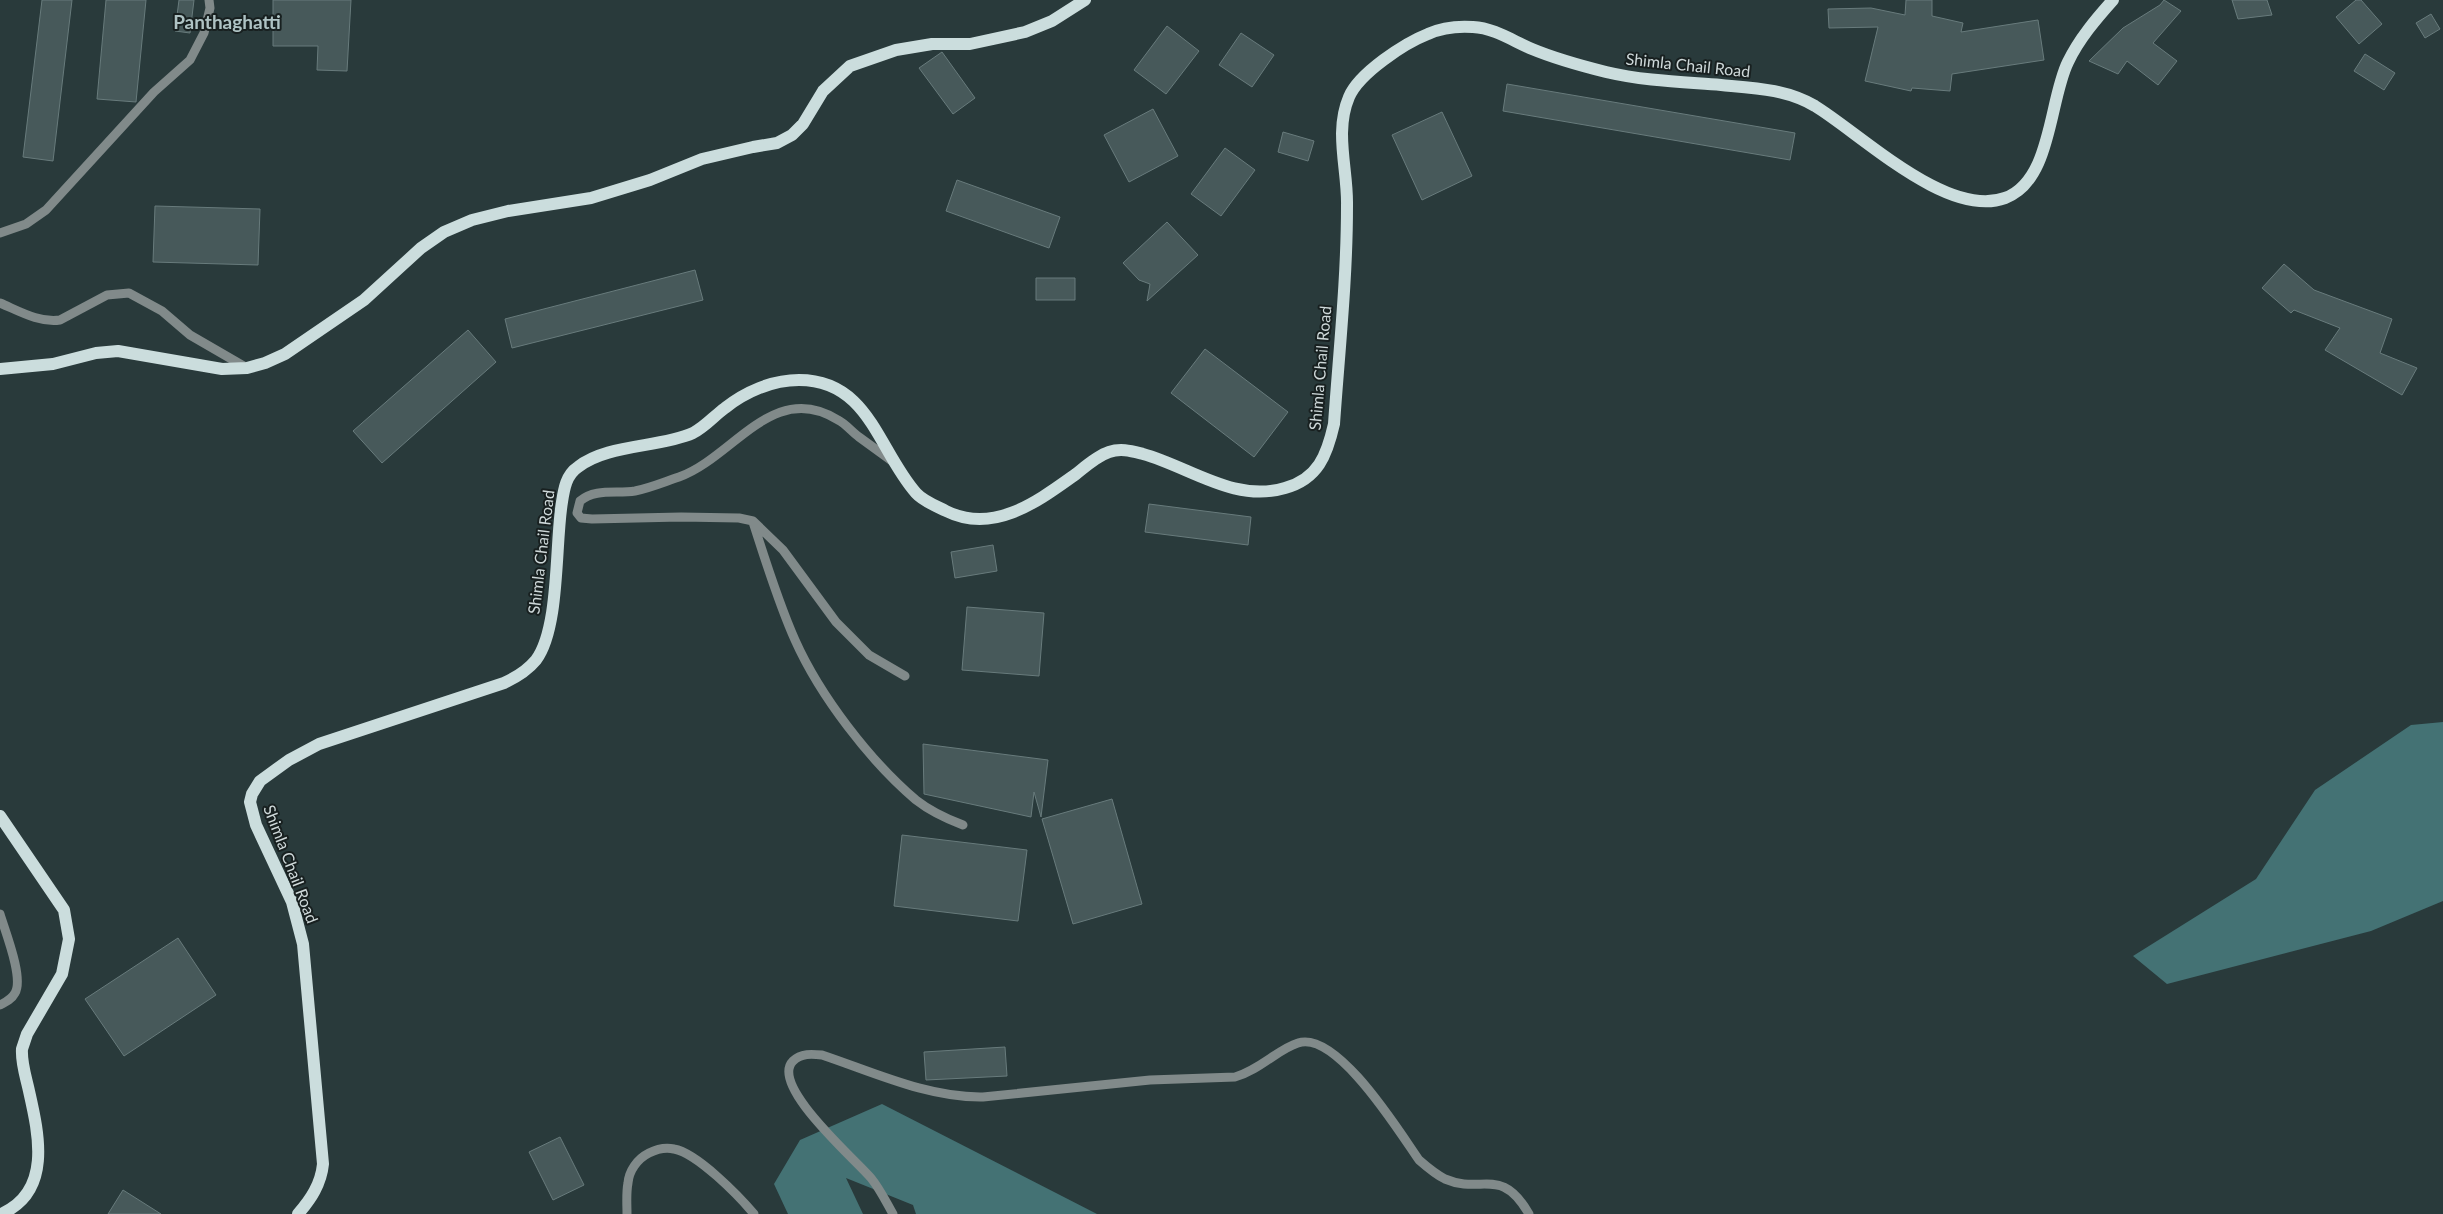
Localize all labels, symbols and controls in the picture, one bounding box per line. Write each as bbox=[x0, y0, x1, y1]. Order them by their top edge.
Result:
district label: Panthaghatti bbox=[173, 10, 281, 33]
street label: Shimla Chail Road bbox=[1625, 49, 1751, 80]
street label: Shimla Chail Road bbox=[1305, 305, 1334, 431]
street label: Shimla Chail Road bbox=[523, 489, 558, 615]
street label: Shimla Chail Road bbox=[260, 802, 323, 926]

